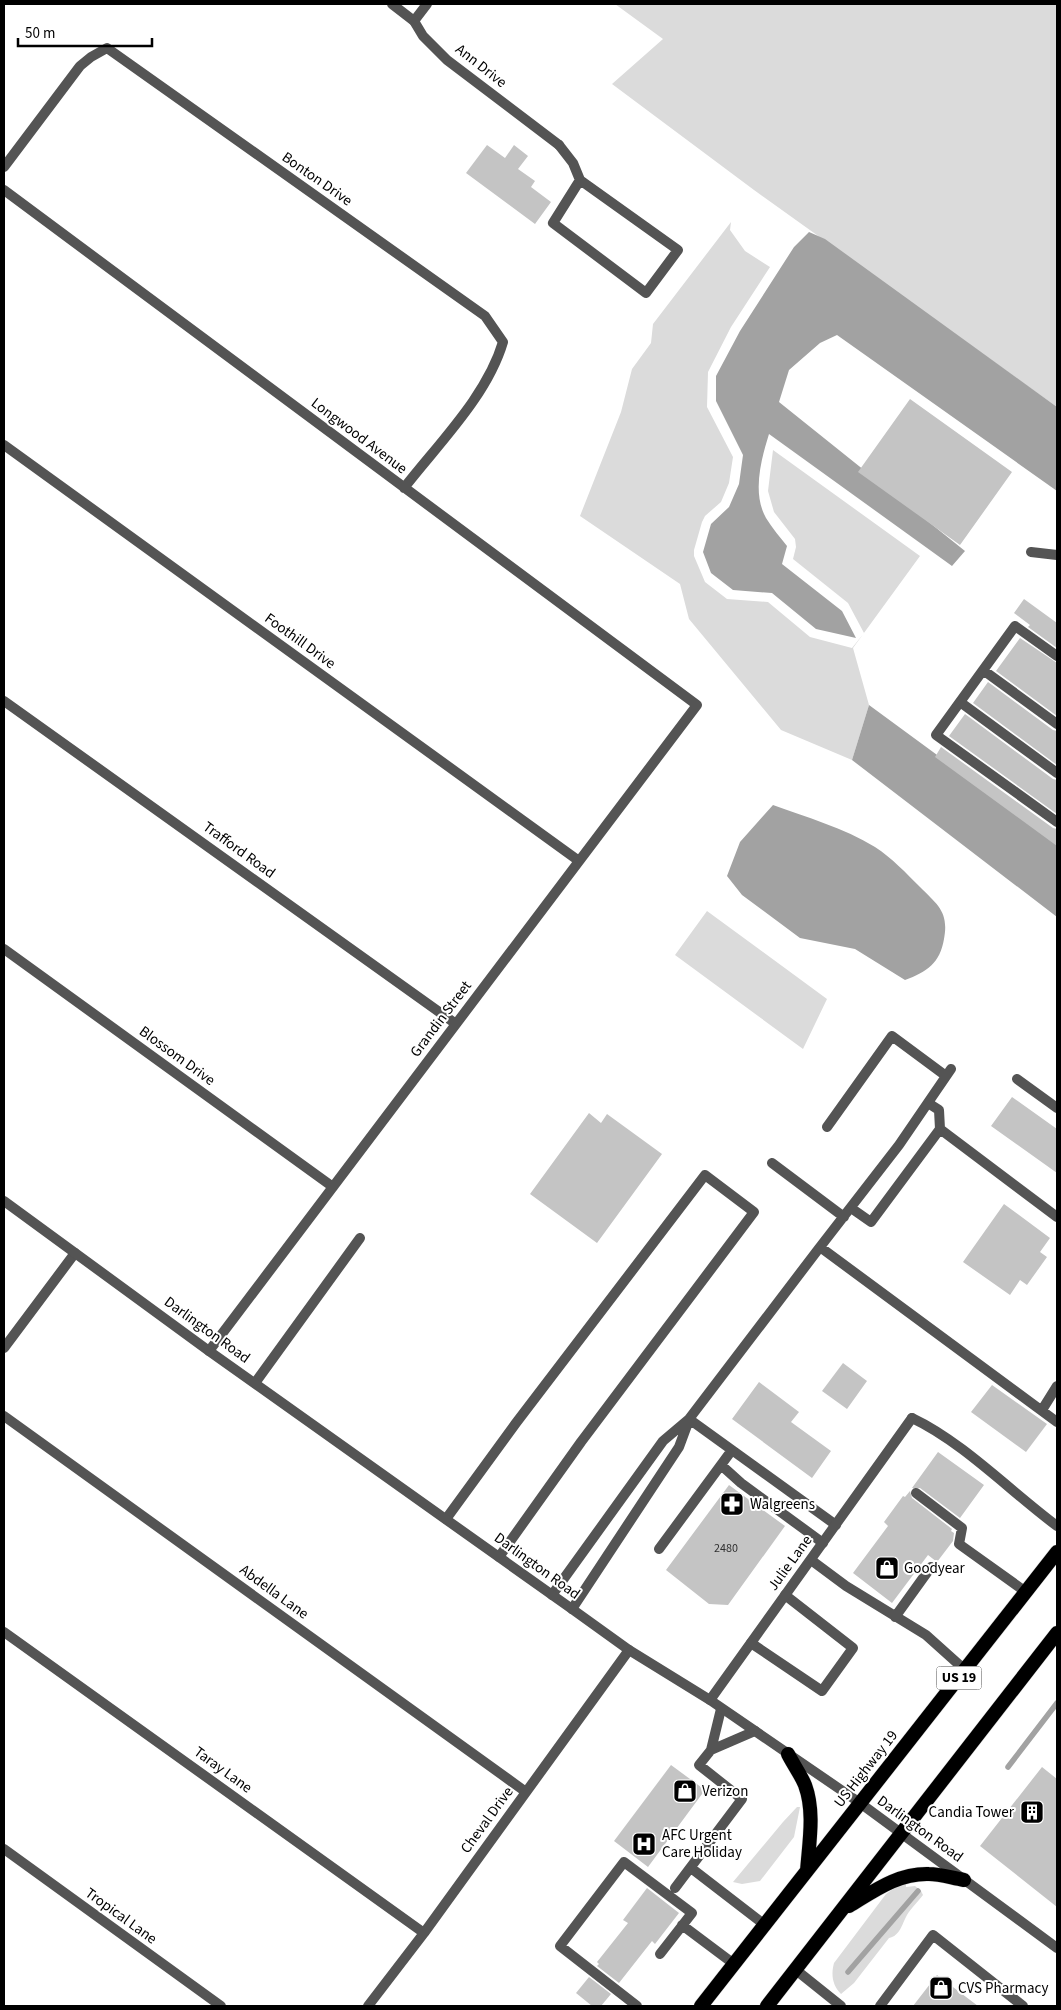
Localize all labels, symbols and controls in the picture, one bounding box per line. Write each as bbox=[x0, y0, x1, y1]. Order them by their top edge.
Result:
scale bar bbox=[18, 15, 151, 47]
text: 50 m bbox=[25, 23, 55, 44]
street label: Ann Drive bbox=[451, 39, 511, 93]
street label: Bonton Drive bbox=[277, 147, 357, 211]
street label: Longwood Avenue bbox=[307, 393, 411, 479]
street label: Foothill Drive bbox=[260, 608, 340, 674]
street label: Trafford Road bbox=[198, 817, 280, 883]
street label: Grandin Street bbox=[405, 976, 477, 1062]
street label: Blossom Drive bbox=[135, 1021, 219, 1091]
street label: Darlington Road bbox=[160, 1292, 254, 1368]
pharmacy icon: Walgreens bbox=[719, 1491, 745, 1517]
place label: Walgreens bbox=[750, 1494, 815, 1515]
street label: Darlington Road bbox=[490, 1528, 584, 1604]
street label: Julie Lane bbox=[763, 1531, 817, 1595]
house number: 2480 bbox=[714, 1540, 738, 1557]
shop icon: Goodyear bbox=[874, 1555, 900, 1581]
place label: Goodyear bbox=[904, 1558, 966, 1579]
street label: Abdella Lane bbox=[235, 1560, 313, 1624]
road number: US 19 bbox=[936, 1666, 982, 1690]
street label: US Highway 19 bbox=[829, 1726, 903, 1812]
street label: Taray Lane bbox=[190, 1742, 256, 1798]
shop icon: Verizon bbox=[672, 1778, 698, 1804]
place label: Verizon bbox=[702, 1781, 748, 1802]
street label: Cheval Drive bbox=[456, 1782, 518, 1858]
street label: Darlington Road bbox=[873, 1791, 967, 1867]
building icon: Candia Tower bbox=[1019, 1799, 1045, 1825]
place label: Candia Tower bbox=[929, 1802, 1015, 1823]
place label: AFC Urgent Care Holiday bbox=[662, 1825, 742, 1863]
hospital icon: AFC Urgent Care Holiday bbox=[631, 1831, 657, 1857]
street label: Tropical Lane bbox=[81, 1883, 161, 1949]
shop icon: CVS Pharmacy bbox=[928, 1975, 954, 2001]
place label: CVS Pharmacy bbox=[958, 1978, 1048, 1999]

